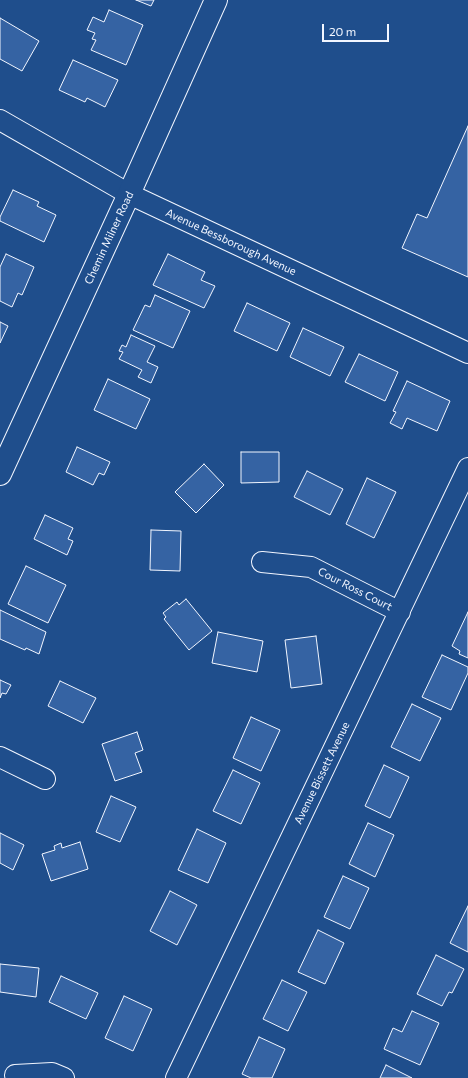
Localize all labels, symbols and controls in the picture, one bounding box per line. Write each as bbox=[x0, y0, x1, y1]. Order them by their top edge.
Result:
scale bar bbox=[324, 16, 391, 42]
text: 20 m bbox=[329, 24, 356, 38]
street label: Chemin Milner Road bbox=[82, 189, 136, 287]
street label: Avenue Bessborough Avenue bbox=[164, 206, 298, 278]
street label: Cour Ross Court bbox=[316, 565, 394, 613]
street label: Avenue Bissett Avenue bbox=[291, 720, 353, 826]

